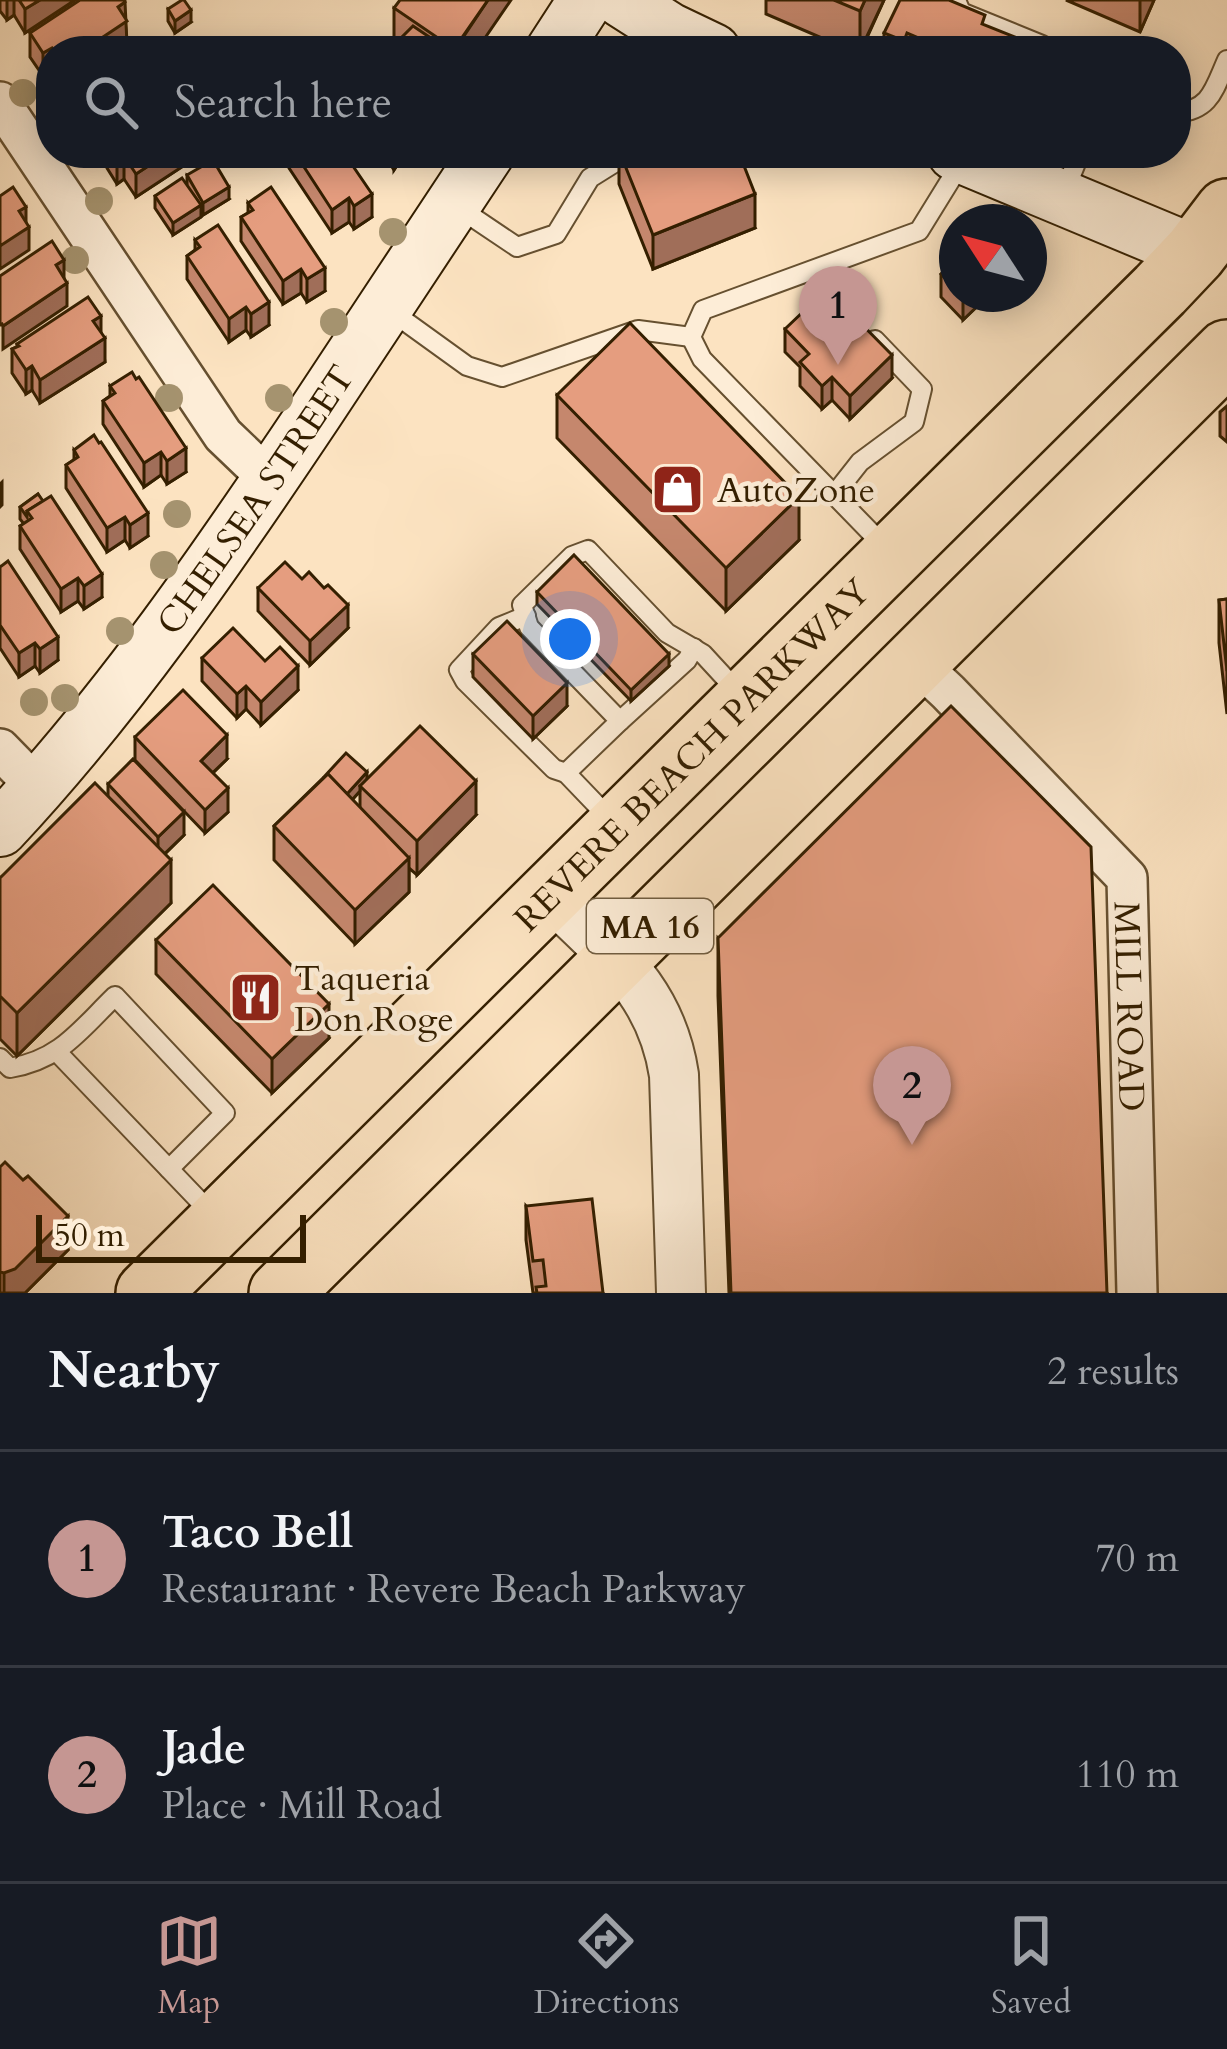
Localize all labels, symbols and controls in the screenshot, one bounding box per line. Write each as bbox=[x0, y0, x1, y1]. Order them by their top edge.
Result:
search box bbox=[36, 36, 1191, 168]
icon: search bbox=[78, 69, 144, 135]
text: Search here bbox=[174, 72, 392, 133]
north arrow bbox=[939, 204, 1047, 312]
pin: 1 bbox=[799, 266, 877, 365]
street label: CHELSEA STREET bbox=[146, 356, 366, 645]
shop icon: AutoZone bbox=[650, 461, 706, 517]
place label: AutoZone bbox=[717, 466, 875, 515]
street label: REVERE BEACH PARKWAY bbox=[504, 568, 881, 943]
your location bbox=[540, 609, 600, 669]
road number: MA 16 bbox=[587, 899, 713, 953]
street label: MILL ROAD bbox=[1102, 901, 1156, 1112]
place label: Taqueria Don Roge bbox=[294, 954, 454, 1044]
restaurant icon: Taqueria Don Roge bbox=[227, 970, 283, 1026]
pin: 2 bbox=[873, 1046, 951, 1145]
scale bar bbox=[36, 1209, 306, 1262]
text: 50 m bbox=[54, 1213, 125, 1258]
text: Nearby bbox=[48, 1336, 220, 1406]
text: 2 results bbox=[1047, 1345, 1179, 1398]
text: Taco Bell bbox=[162, 1502, 353, 1563]
text: 1 bbox=[77, 1532, 97, 1585]
text: 70 m bbox=[1096, 1532, 1179, 1585]
text: Restaurant · Revere Beach Parkway bbox=[162, 1563, 746, 1616]
text: Jade bbox=[162, 1718, 246, 1779]
text: 2 bbox=[77, 1748, 97, 1801]
text: 110 m bbox=[1076, 1748, 1179, 1801]
text: Place · Mill Road bbox=[162, 1779, 442, 1832]
tab: Map bbox=[156, 1908, 222, 2025]
tab: Directions bbox=[534, 1908, 679, 2025]
tab: Saved bbox=[991, 1908, 1071, 2025]

